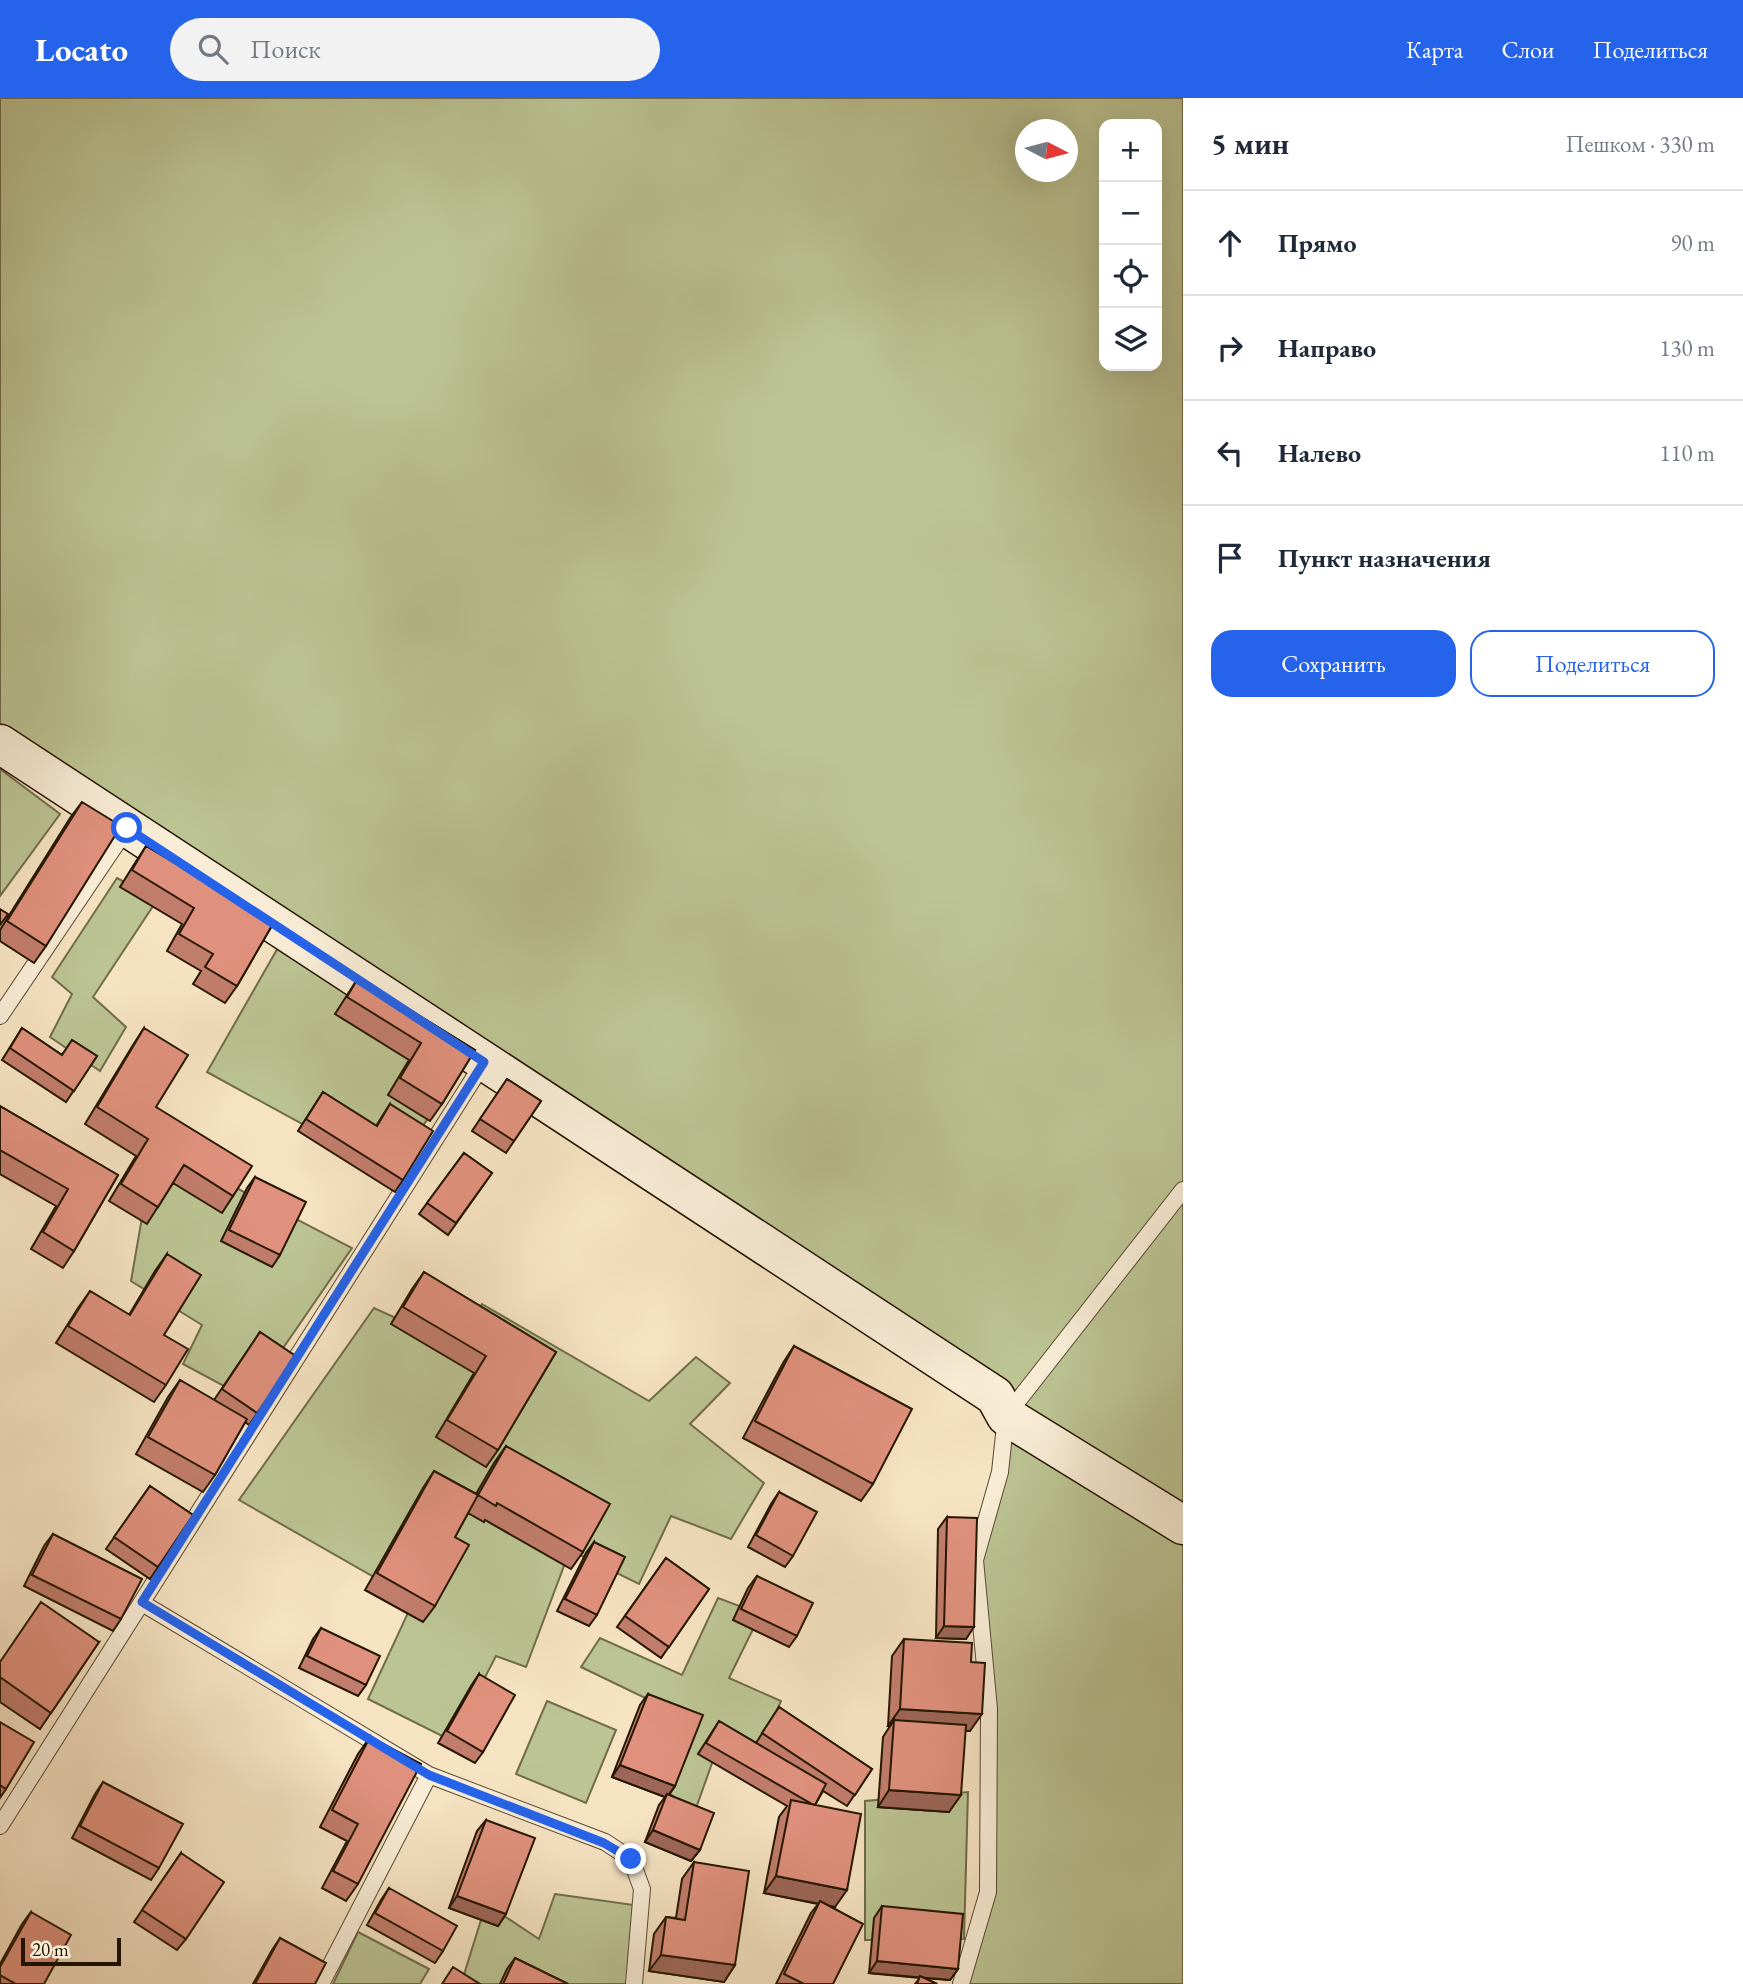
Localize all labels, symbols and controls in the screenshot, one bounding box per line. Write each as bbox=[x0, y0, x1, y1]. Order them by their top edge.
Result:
search box bbox=[170, 18, 660, 81]
text: Locato bbox=[35, 28, 128, 71]
icon: search bbox=[194, 30, 232, 68]
text: Поиск bbox=[250, 32, 321, 66]
text: Карта bbox=[1406, 34, 1463, 65]
text: Слои bbox=[1501, 34, 1555, 65]
text: Поделиться bbox=[1593, 34, 1708, 65]
north arrow bbox=[1015, 119, 1078, 182]
map controls bbox=[1099, 119, 1162, 371]
button: + bbox=[1099, 119, 1162, 182]
text: 5 мин bbox=[1211, 124, 1289, 163]
text: Пешком · 330 m bbox=[1566, 129, 1715, 159]
button: − bbox=[1099, 182, 1162, 245]
icon: ahead bbox=[1211, 224, 1249, 262]
text: Прямо bbox=[1278, 226, 1357, 260]
text: 90 m bbox=[1670, 228, 1715, 258]
button: locate bbox=[1099, 245, 1162, 308]
button: layers bbox=[1099, 308, 1162, 371]
icon: right bbox=[1211, 329, 1249, 367]
text: Направо bbox=[1278, 331, 1376, 365]
text: 130 m bbox=[1659, 333, 1715, 363]
icon: left bbox=[1211, 434, 1249, 472]
text: Налево bbox=[1278, 436, 1361, 470]
text: 110 m bbox=[1659, 438, 1715, 468]
icon: arrive bbox=[1211, 539, 1249, 577]
text: Пункт назначения bbox=[1278, 541, 1491, 575]
button: Сохранить bbox=[1211, 630, 1456, 697]
button: Поделиться bbox=[1470, 630, 1715, 697]
route start bbox=[111, 812, 142, 843]
route end bbox=[615, 1843, 646, 1874]
scale bar bbox=[21, 1935, 121, 1967]
text: 20 m bbox=[32, 1937, 69, 1962]

